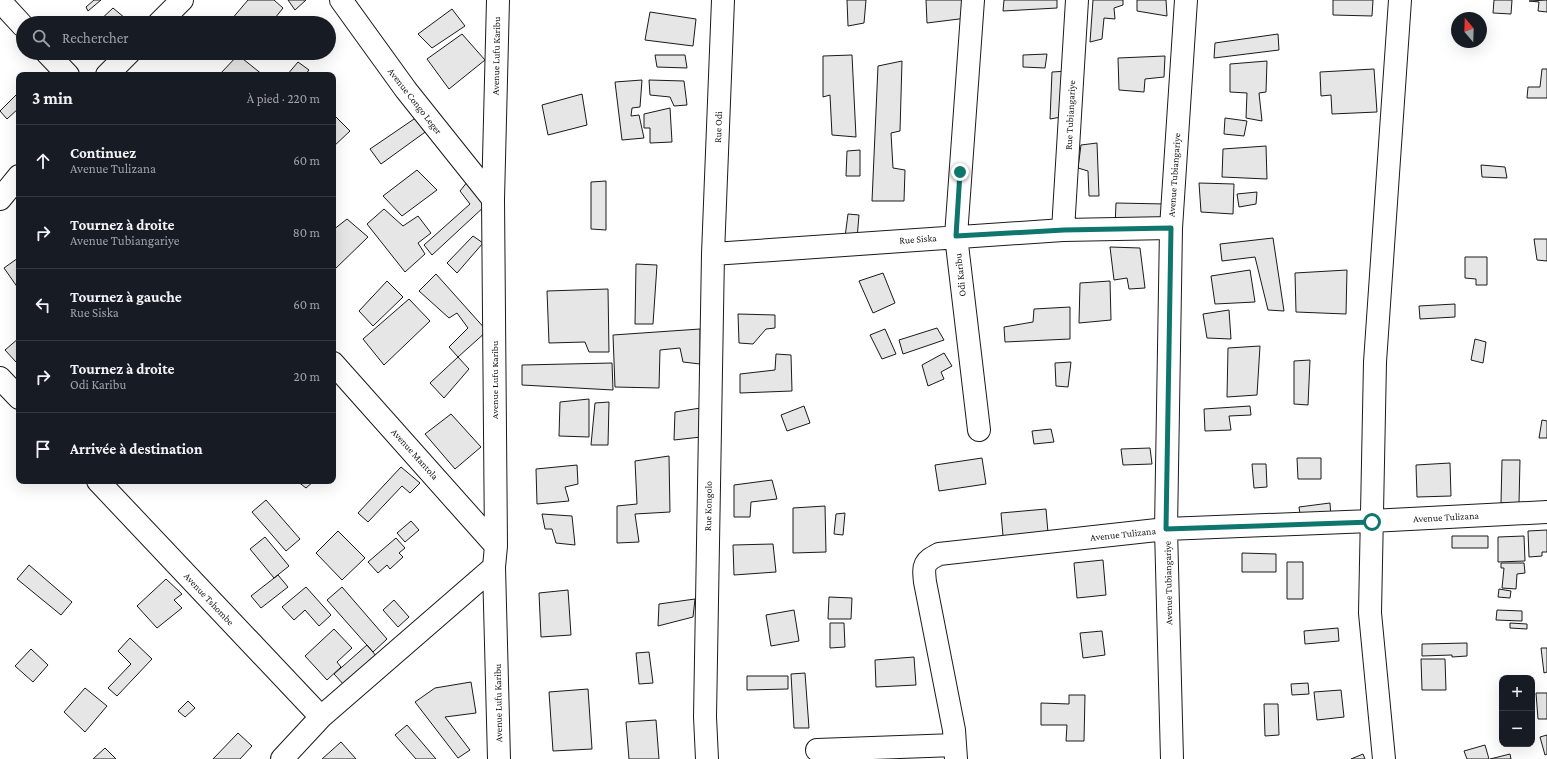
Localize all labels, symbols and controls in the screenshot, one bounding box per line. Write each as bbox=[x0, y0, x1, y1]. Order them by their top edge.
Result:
north arrow bbox=[1451, 12, 1487, 48]
search box bbox=[16, 16, 336, 60]
street label: Avenue Lufu Karibu bbox=[490, 16, 502, 95]
icon: search bbox=[30, 27, 52, 49]
text: Rechercher bbox=[62, 30, 129, 46]
street label: Avenue Congo Leger bbox=[386, 66, 445, 137]
street label: Rue Tubiangariye bbox=[1063, 79, 1077, 150]
text: 3 min bbox=[32, 89, 73, 108]
text: À pied · 220 m bbox=[247, 91, 320, 106]
street label: Rue Odi bbox=[712, 111, 724, 143]
street label: Avenue Tubiangariye bbox=[1166, 132, 1182, 217]
text: Continuez bbox=[70, 145, 136, 161]
icon: ahead bbox=[32, 150, 54, 172]
text: 60 m bbox=[293, 153, 320, 168]
text: Avenue Tulizana bbox=[70, 161, 156, 176]
route end bbox=[951, 163, 969, 181]
text: Tournez à droite bbox=[70, 217, 174, 233]
icon: right bbox=[32, 222, 54, 244]
text: 80 m bbox=[293, 225, 320, 240]
street label: Rue Siska bbox=[899, 232, 937, 246]
text: Avenue Tubiangariye bbox=[70, 233, 180, 248]
street label: Odi Karibu bbox=[952, 252, 968, 297]
text: Tournez à gauche bbox=[70, 289, 182, 305]
icon: left bbox=[32, 294, 54, 316]
text: 60 m bbox=[293, 297, 320, 312]
text: Rue Siska bbox=[70, 305, 119, 320]
street label: Avenue Lufu Karibu bbox=[489, 340, 500, 419]
text: Tournez à droite bbox=[70, 361, 174, 377]
icon: right bbox=[32, 366, 54, 388]
text: 20 m bbox=[294, 369, 320, 384]
text: Odi Karibu bbox=[70, 377, 126, 392]
street label: Avenue Mantola bbox=[389, 426, 441, 482]
icon: arrive bbox=[32, 438, 54, 460]
text: Arrivée à destination bbox=[70, 441, 203, 457]
street label: Rue Kongolo bbox=[702, 481, 714, 531]
street label: Avenue Tulizana bbox=[1413, 510, 1480, 524]
route start bbox=[1363, 513, 1381, 531]
street label: Avenue Tulizana bbox=[1090, 525, 1157, 543]
street label: Avenue Tubiangariye bbox=[1162, 540, 1174, 625]
street label: Avenue Tshombe bbox=[182, 570, 237, 628]
street label: Avenue Lufu Karibu bbox=[492, 663, 504, 742]
map controls bbox=[1499, 675, 1535, 747]
button: + bbox=[1499, 675, 1535, 711]
button: − bbox=[1499, 711, 1535, 747]

